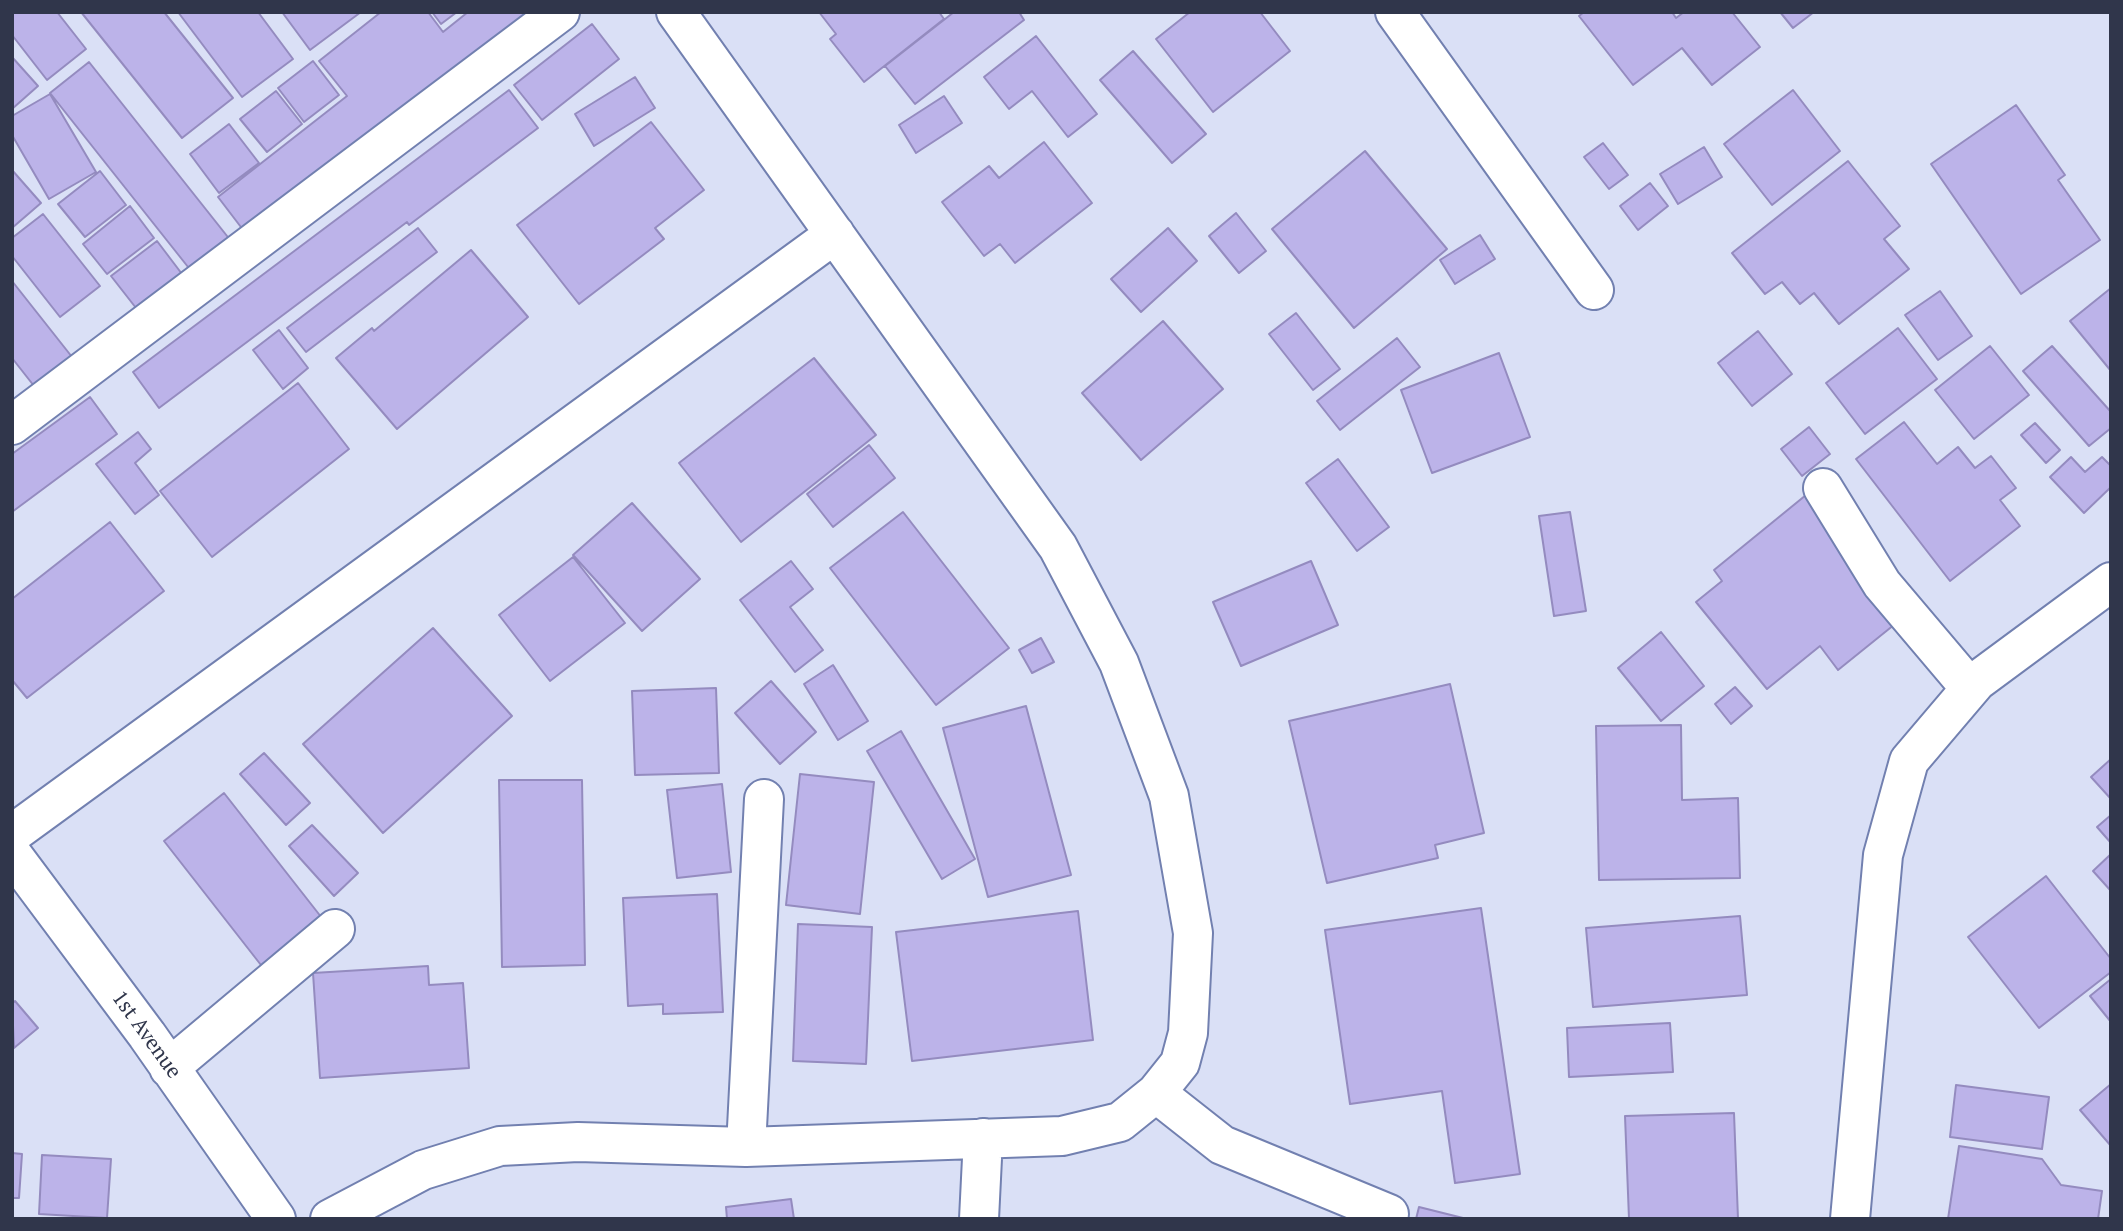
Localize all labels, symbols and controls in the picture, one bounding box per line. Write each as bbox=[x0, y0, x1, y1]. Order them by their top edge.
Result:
street label: 1st Avenue bbox=[106, 986, 186, 1084]

